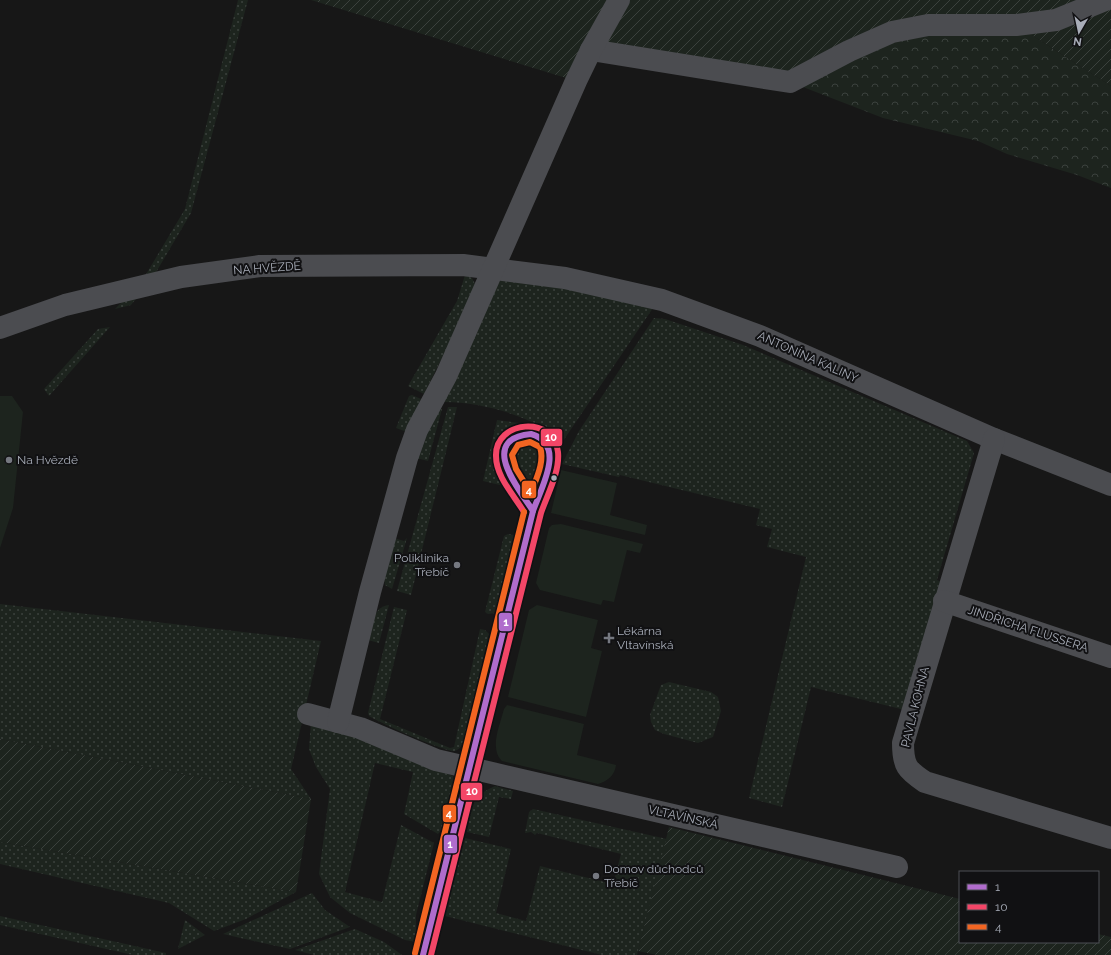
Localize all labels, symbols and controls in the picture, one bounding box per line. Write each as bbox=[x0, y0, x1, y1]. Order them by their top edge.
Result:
north arrow bbox=[1059, 12, 1099, 52]
text: N bbox=[1072, 34, 1083, 48]
street label: NA HVĚZDĚ bbox=[233, 259, 301, 277]
street label: ANTONÍNA KALINY bbox=[756, 329, 861, 386]
line badge: 10 bbox=[540, 428, 563, 447]
text: 10 bbox=[545, 431, 557, 444]
place label: Na Hvězdě bbox=[17, 453, 78, 467]
marker: Na Hvězdě bbox=[4, 455, 14, 465]
unlabelled marker bbox=[549, 473, 559, 483]
line badge: 4 bbox=[521, 480, 537, 499]
text: 4 bbox=[526, 484, 532, 497]
place label: Poliklinika Třebíč bbox=[394, 551, 449, 579]
marker: Poliklinika Třebíč bbox=[452, 560, 462, 570]
street label: JINDŘICHA FLUSSERA bbox=[966, 603, 1090, 655]
line badge: 1 bbox=[498, 612, 513, 632]
text: 1 bbox=[503, 616, 509, 629]
place label: Lékárna Vltavínská bbox=[617, 624, 673, 652]
marker: Lékárna Vltavínská bbox=[604, 633, 614, 643]
street label: PAVLA KOHNA bbox=[898, 665, 932, 749]
line badge: 10 bbox=[460, 782, 483, 801]
text: 10 bbox=[466, 785, 478, 798]
street label: VLTAVÍNSKÁ bbox=[647, 802, 719, 832]
line badge: 4 bbox=[442, 804, 457, 823]
text: 4 bbox=[446, 807, 452, 820]
line badge: 1 bbox=[443, 834, 458, 854]
text: 1 bbox=[447, 838, 453, 851]
place label: Domov důchodců Třebíč bbox=[604, 862, 703, 890]
marker: Domov důchodců Třebíč bbox=[591, 871, 601, 881]
legend bbox=[959, 871, 1099, 943]
text: 1 bbox=[995, 880, 1000, 894]
text: 10 bbox=[995, 900, 1007, 914]
text: 4 bbox=[995, 920, 1002, 934]

